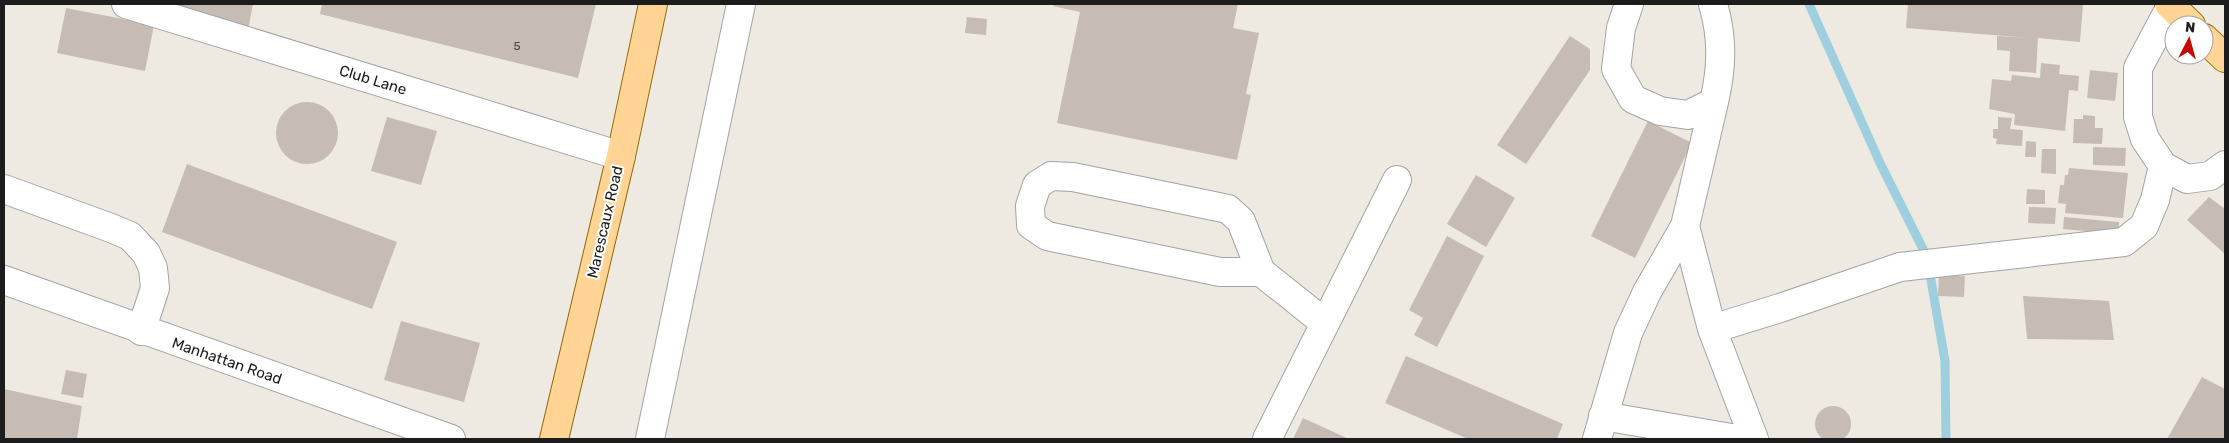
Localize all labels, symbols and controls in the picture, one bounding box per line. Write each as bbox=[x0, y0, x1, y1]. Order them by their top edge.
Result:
north arrow bbox=[2164, 15, 2214, 65]
text: N bbox=[2184, 19, 2196, 37]
house number: 5 bbox=[513, 39, 521, 53]
street label: Club Lane bbox=[337, 61, 409, 99]
street label: Marescaux Road bbox=[583, 164, 627, 280]
street label: Manhattan Road bbox=[170, 334, 284, 388]

